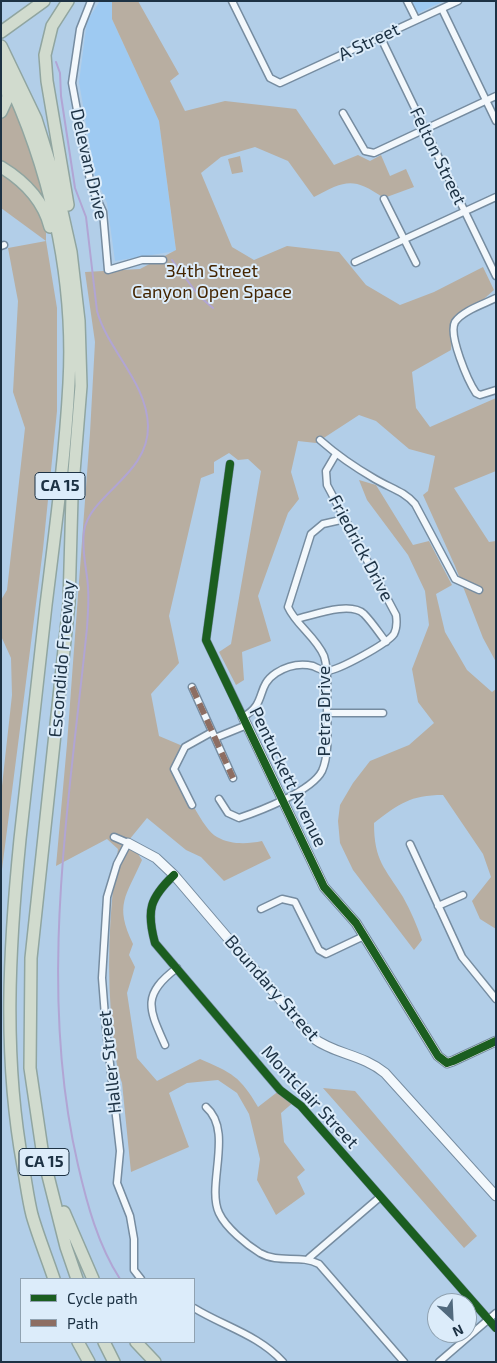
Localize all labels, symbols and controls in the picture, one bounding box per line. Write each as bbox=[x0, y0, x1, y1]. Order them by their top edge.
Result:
street label: A Street bbox=[335, 18, 403, 66]
street label: Felton Street bbox=[405, 104, 471, 208]
street label: Delevan Drive bbox=[66, 106, 112, 222]
park label: 34th Street Canyon Open Space bbox=[132, 260, 292, 302]
road number: CA 15 bbox=[35, 472, 85, 500]
street label: Friedrick Drive bbox=[324, 491, 398, 605]
street label: Escondido Freeway bbox=[44, 579, 80, 739]
street label: Petra Drive bbox=[313, 666, 335, 756]
street label: Pentuckett Avenue bbox=[245, 703, 331, 851]
street label: Boundary Street bbox=[220, 931, 324, 1045]
street label: Haller Street bbox=[94, 1009, 126, 1115]
street label: Montclair Street bbox=[257, 1041, 363, 1153]
road number: CA 15 bbox=[19, 1148, 69, 1176]
legend bbox=[20, 1278, 195, 1343]
text: Cycle path bbox=[67, 1289, 138, 1307]
north arrow bbox=[427, 1293, 477, 1343]
text: Path bbox=[67, 1314, 98, 1332]
text: N bbox=[450, 1321, 466, 1341]

